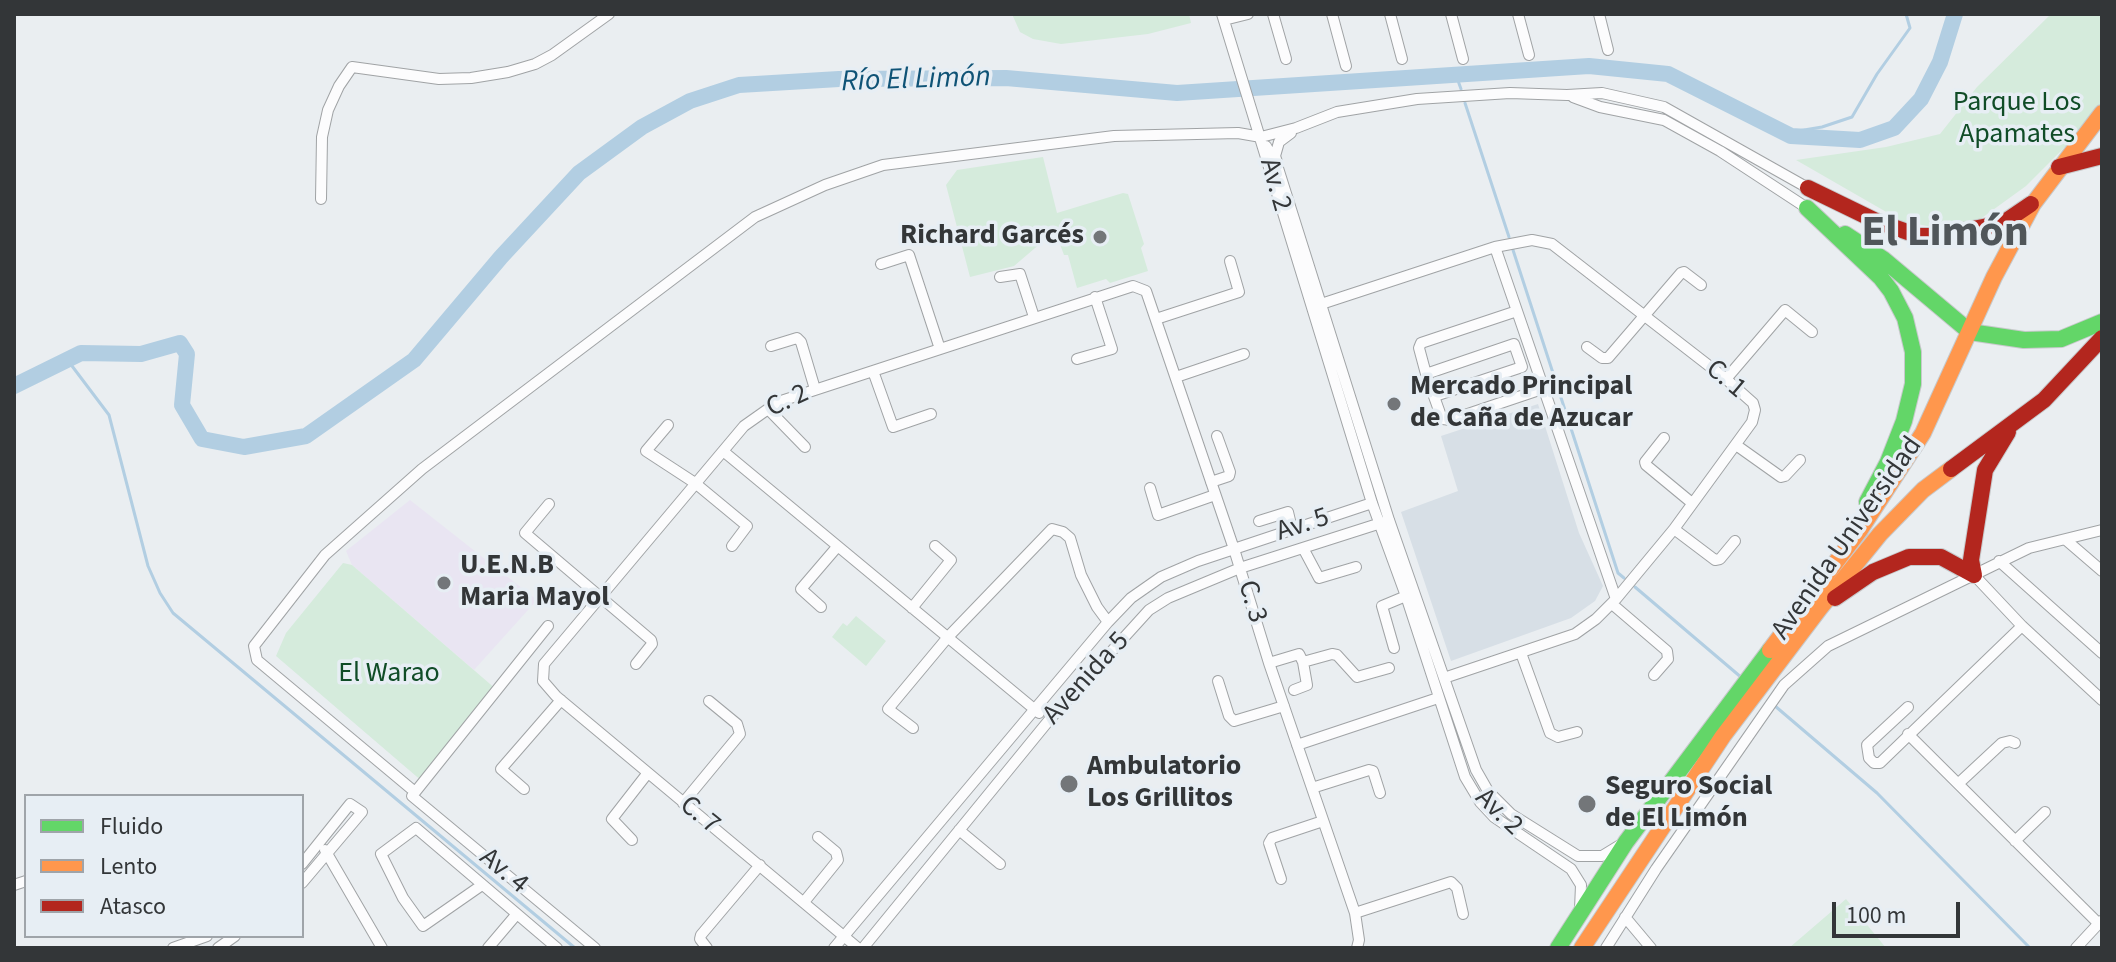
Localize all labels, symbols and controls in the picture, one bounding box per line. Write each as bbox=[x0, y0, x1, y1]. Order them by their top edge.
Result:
water label: Río El Limón bbox=[841, 60, 991, 102]
park label: Parque Los Apamates bbox=[1953, 87, 2081, 153]
street label: Av. 2 bbox=[1250, 155, 1298, 215]
district label: El Limón bbox=[1861, 209, 2029, 261]
place label: Richard Garcés bbox=[900, 220, 1084, 254]
marker: Richard Garcés bbox=[1091, 228, 1109, 246]
street label: C. 1 bbox=[1698, 353, 1752, 407]
place label: Mercado Principal de Caña de Azucar bbox=[1410, 371, 1633, 437]
street label: C. 2 bbox=[762, 378, 814, 426]
marker: Mercado Principal de Caña de Azucar bbox=[1385, 395, 1403, 413]
street label: Avenida Universidad bbox=[1765, 431, 1931, 647]
street label: Av. 5 bbox=[1272, 502, 1334, 550]
place label: U.E.N.B Maria Mayol bbox=[460, 550, 609, 616]
marker: U.E.N.B Maria Mayol bbox=[435, 574, 453, 592]
street label: C. 3 bbox=[1229, 577, 1273, 627]
street label: Avenida 5 bbox=[1037, 626, 1137, 732]
park label: El Warao bbox=[338, 658, 440, 692]
place label: Ambulatorio Los Grillitos bbox=[1087, 751, 1241, 817]
place label: Seguro Social de El Limón bbox=[1605, 771, 1772, 837]
marker: Ambulatorio Los Grillitos bbox=[1058, 773, 1080, 795]
street label: Av. 2 bbox=[1467, 782, 1529, 844]
street label: C. 7 bbox=[672, 790, 726, 842]
marker: Seguro Social de El Limón bbox=[1576, 793, 1598, 815]
legend bbox=[24, 794, 304, 938]
text: Fluido bbox=[100, 809, 163, 844]
street label: Av. 4 bbox=[472, 842, 534, 902]
text: Lento bbox=[100, 849, 157, 884]
scale bar bbox=[1836, 886, 1964, 936]
text: Atasco bbox=[100, 889, 166, 924]
text: 100 m bbox=[1846, 898, 1906, 933]

